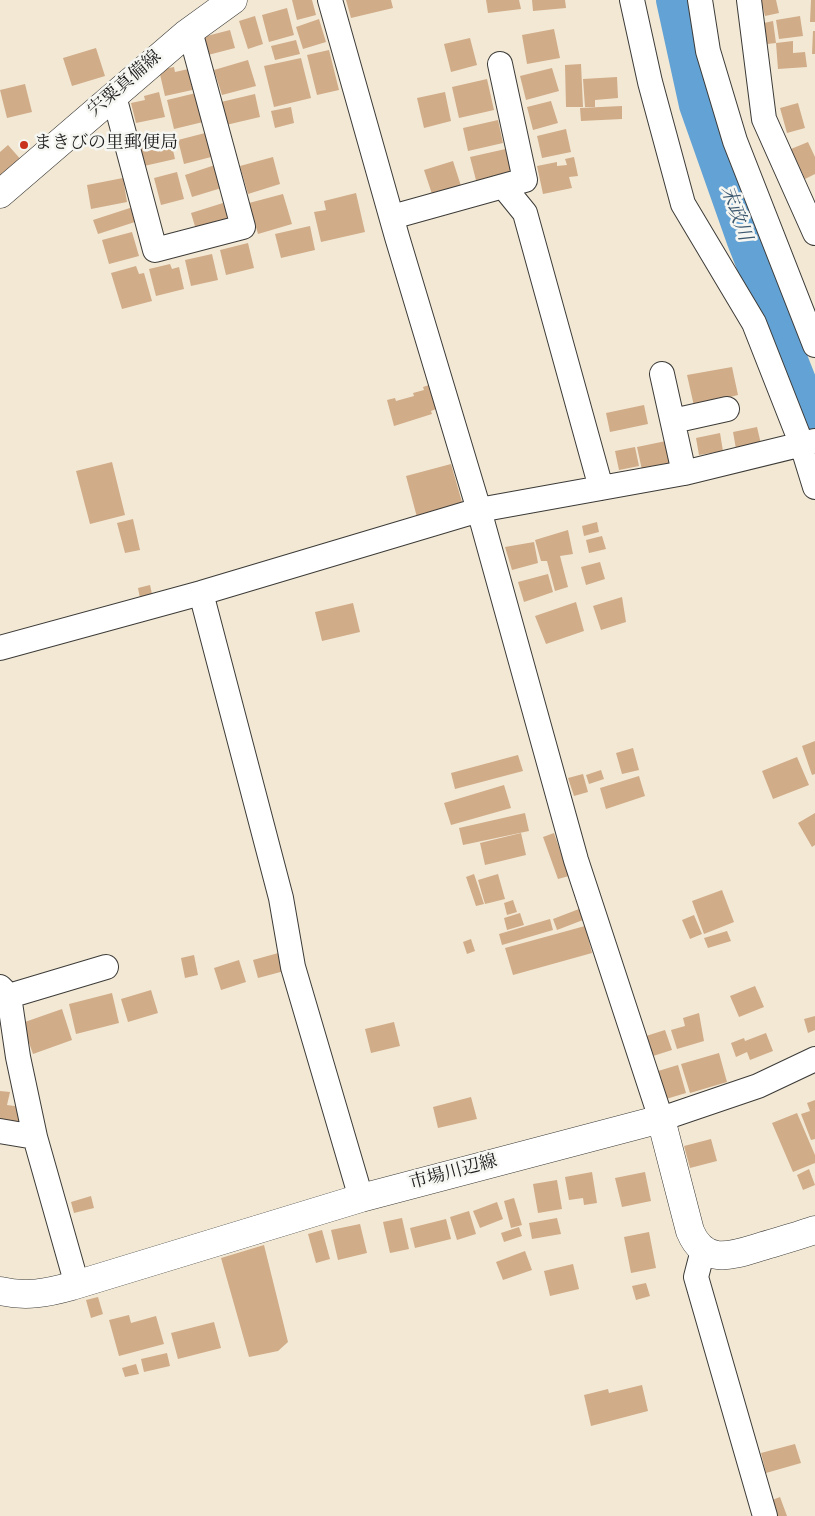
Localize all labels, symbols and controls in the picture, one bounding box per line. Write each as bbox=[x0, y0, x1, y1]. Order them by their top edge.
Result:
street label: 宍粟真備線 bbox=[85, 47, 167, 123]
place label: まきびの里郵便局 bbox=[34, 134, 178, 156]
marker: まきびの里郵便局 bbox=[18, 139, 30, 151]
water label: 末政川 bbox=[714, 183, 754, 245]
street label: 市場川辺線 bbox=[408, 1152, 500, 1196]

